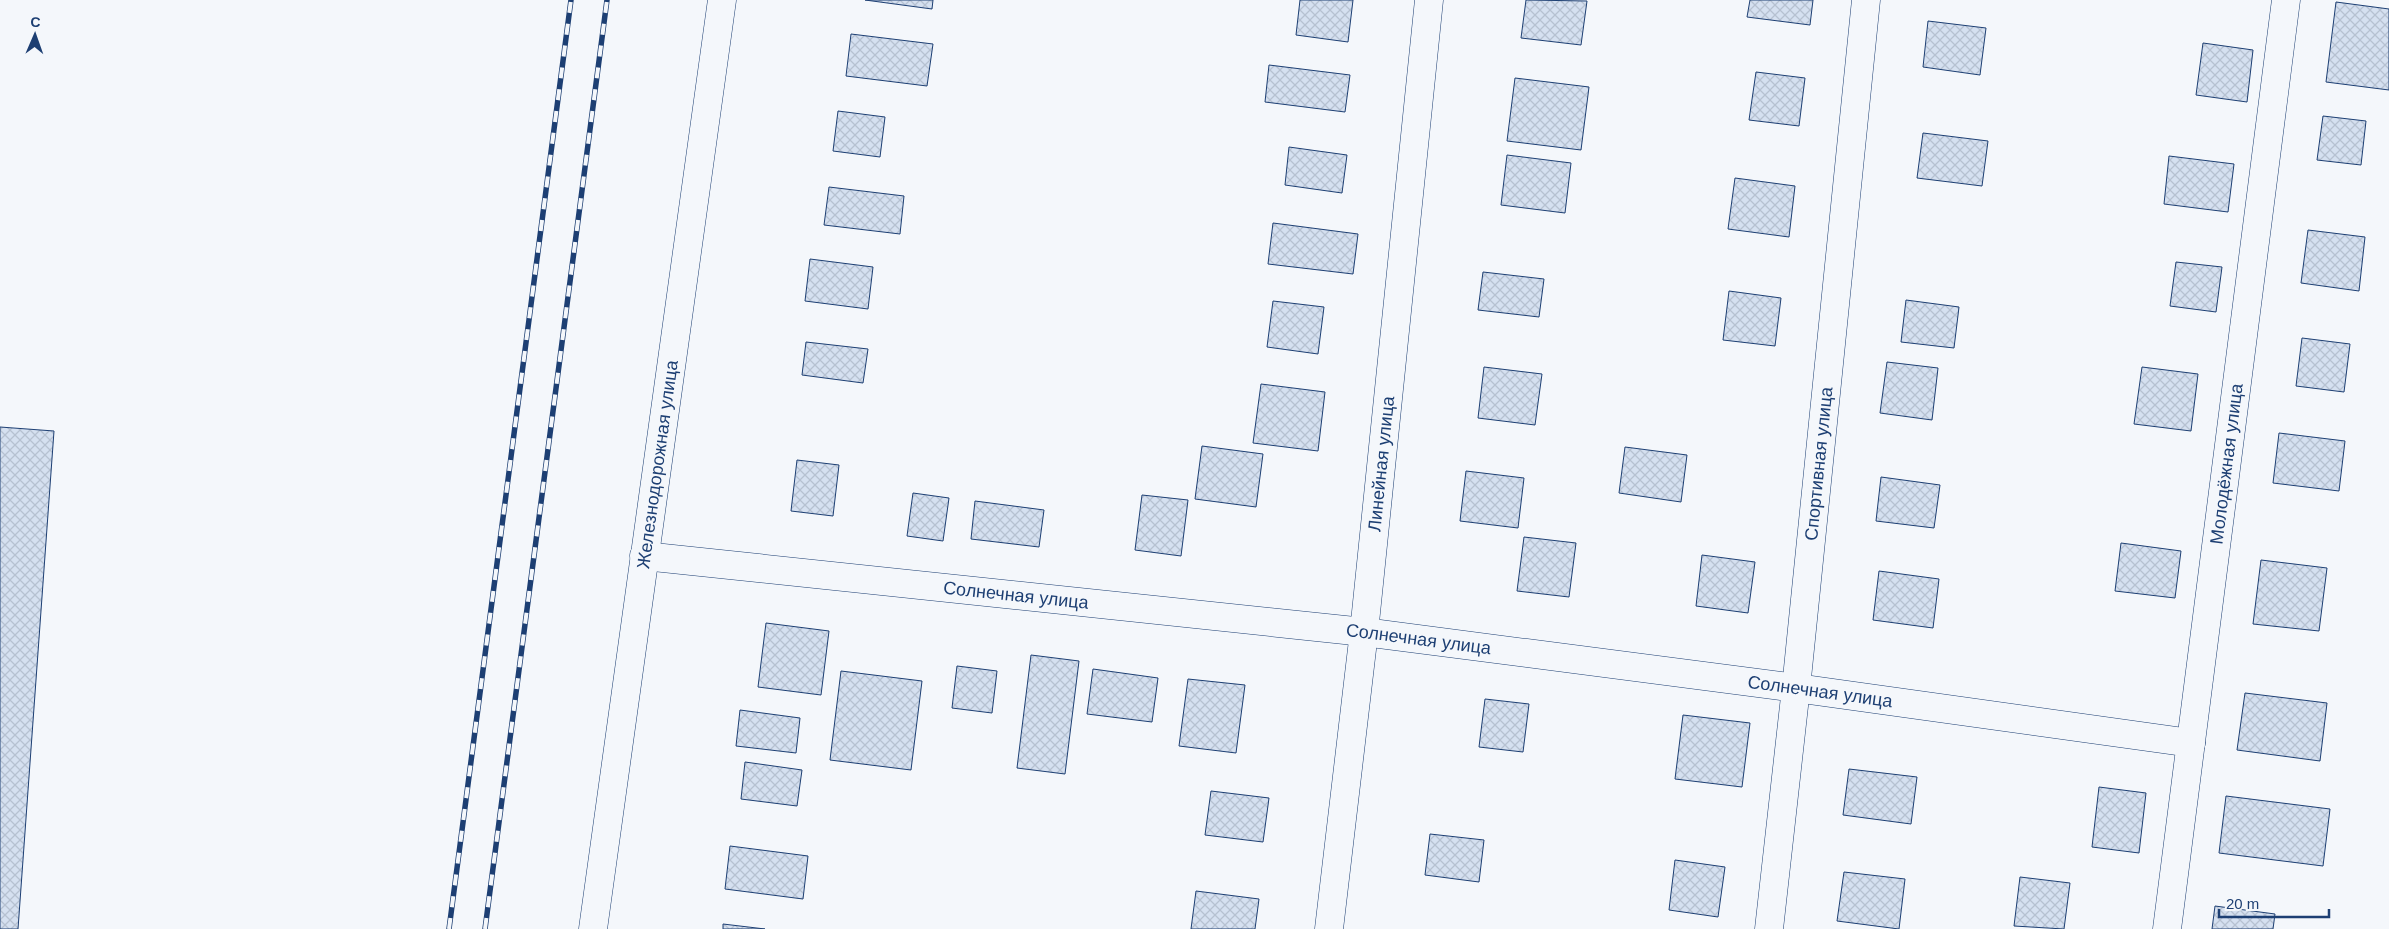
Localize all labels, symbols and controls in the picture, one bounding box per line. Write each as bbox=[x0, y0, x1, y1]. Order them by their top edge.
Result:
north arrow bbox=[10, 10, 60, 60]
text: С bbox=[30, 14, 41, 30]
street label: Железнодорожная улица bbox=[633, 358, 682, 570]
street label: Молодёжная улица bbox=[2206, 381, 2247, 545]
street label: Спортивная улица bbox=[1801, 385, 1837, 542]
street label: Линейная улица bbox=[1364, 394, 1398, 533]
street label: Солнечная улица bbox=[942, 578, 1091, 613]
street label: Солнечная улица bbox=[1345, 620, 1493, 659]
street label: Солнечная улица bbox=[1746, 672, 1895, 711]
scale bar bbox=[2219, 886, 2329, 918]
text: 20 m bbox=[2226, 895, 2259, 912]

